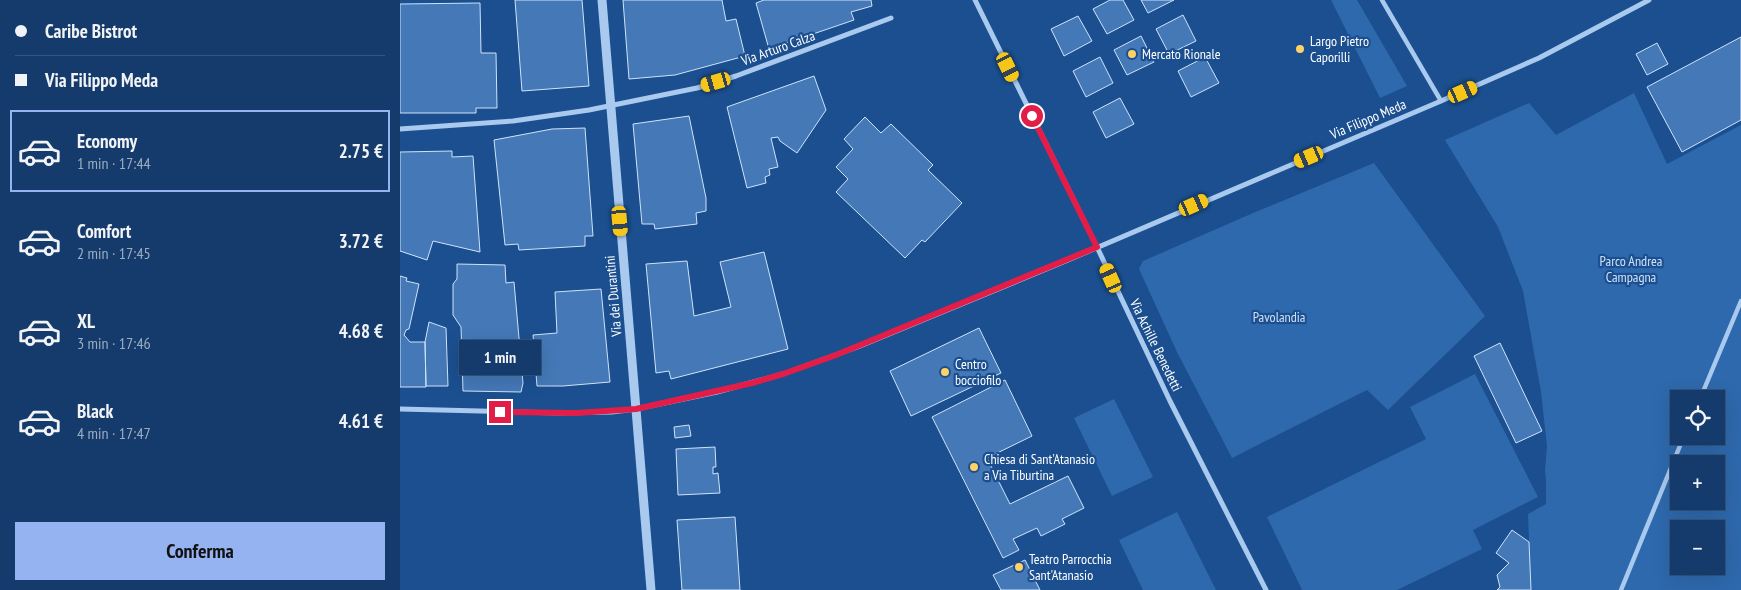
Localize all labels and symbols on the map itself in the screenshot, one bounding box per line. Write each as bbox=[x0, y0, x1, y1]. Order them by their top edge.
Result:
street label: Via Arturo Calza bbox=[738, 26, 817, 70]
place label: Largo Pietro Caporilli bbox=[1310, 32, 1369, 66]
marker: Largo Pietro Caporilli bbox=[1294, 43, 1306, 55]
place label: Mercato Rionale bbox=[1142, 45, 1221, 63]
marker: Mercato Rionale bbox=[1126, 48, 1138, 60]
car bbox=[994, 50, 1021, 84]
car bbox=[699, 71, 732, 93]
car bbox=[1446, 79, 1479, 105]
street label: Via Filippo Meda bbox=[1326, 95, 1409, 143]
route start bbox=[1021, 105, 1043, 127]
car bbox=[1292, 144, 1325, 170]
car bbox=[1177, 192, 1210, 218]
car bbox=[611, 205, 628, 237]
park label: Parco Andrea Campagna bbox=[1600, 252, 1662, 286]
street label: Via dei Durantini bbox=[601, 255, 626, 338]
car bbox=[1098, 261, 1123, 295]
street label: Via Achille Benedetti bbox=[1125, 295, 1186, 394]
park label: Pavolandia bbox=[1253, 308, 1305, 326]
callout: 1 min bbox=[459, 340, 541, 374]
place label: Centro bocciofilo bbox=[955, 355, 1001, 389]
marker: Centro bocciofilo bbox=[939, 366, 951, 378]
route end bbox=[489, 401, 511, 423]
place label: Chiesa di Sant'Atanasio a Via Tiburtina bbox=[984, 450, 1095, 484]
marker: Chiesa di Sant'Atanasio a Via Tiburtina bbox=[968, 461, 980, 473]
place label: Teatro Parrocchia Sant'Atanasio bbox=[1029, 550, 1112, 584]
marker: Teatro Parrocchia Sant'Atanasio bbox=[1013, 561, 1025, 573]

